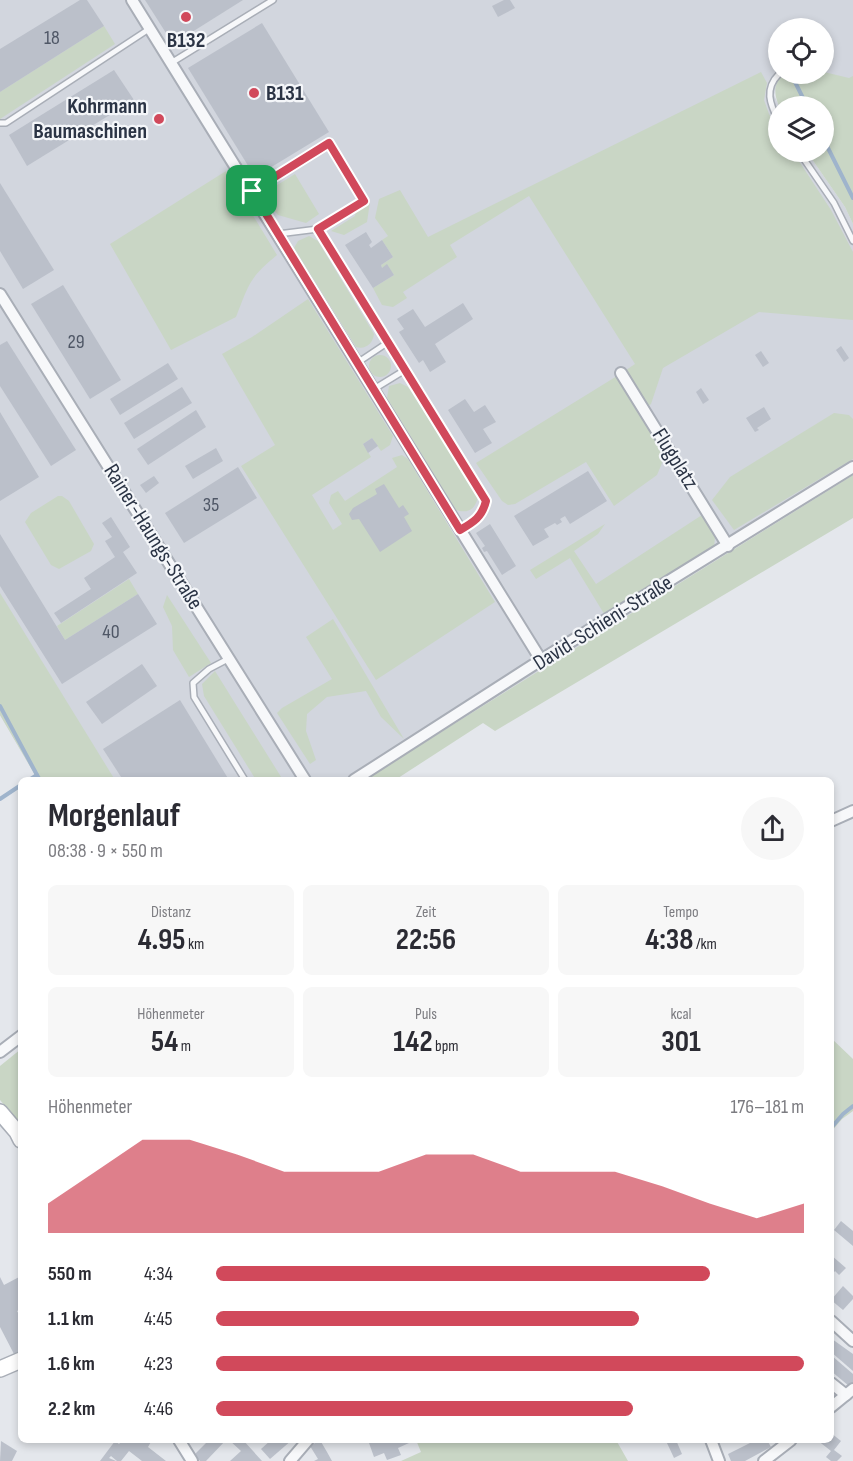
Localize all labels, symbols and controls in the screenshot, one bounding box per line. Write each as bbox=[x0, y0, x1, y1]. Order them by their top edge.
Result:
marker: B132 bbox=[179, 10, 193, 24]
map controls bbox=[768, 18, 834, 162]
button: locate bbox=[768, 18, 834, 84]
house number: 18 bbox=[44, 26, 60, 50]
place label: B132 bbox=[167, 27, 205, 54]
place label: B131 bbox=[266, 80, 304, 107]
marker: B131 bbox=[247, 86, 261, 100]
place label: Kohrmann Baumaschinen bbox=[33, 93, 147, 145]
button: layers bbox=[768, 96, 834, 162]
marker: Kohrmann Baumaschinen bbox=[152, 112, 166, 126]
pin bbox=[226, 165, 277, 216]
icon: arrive bbox=[235, 174, 268, 207]
house number: 29 bbox=[67, 330, 85, 354]
street label: Flugplatz bbox=[646, 423, 704, 495]
street label: Rainer-Haungs-Straße bbox=[97, 459, 209, 615]
house number: 35 bbox=[203, 493, 219, 517]
street label: David-Schieni-Straße bbox=[528, 569, 678, 677]
house number: 40 bbox=[102, 620, 120, 644]
text: Morgenlauf bbox=[48, 796, 180, 836]
button: share bbox=[741, 797, 804, 860]
text: 08:38 · 9 × 550 m bbox=[48, 839, 163, 863]
text: Distanz bbox=[151, 903, 191, 922]
text: Zeit bbox=[416, 903, 436, 922]
text: Tempo bbox=[663, 903, 699, 922]
text: 4.95 bbox=[138, 922, 185, 958]
text: 22:56 bbox=[396, 922, 456, 958]
text: 4:38 bbox=[645, 922, 693, 958]
text: km bbox=[185, 935, 204, 954]
text: /km bbox=[693, 935, 717, 954]
text: Höhenmeter bbox=[137, 1005, 205, 1024]
text: Puls bbox=[415, 1005, 437, 1024]
text: kcal bbox=[670, 1005, 692, 1024]
text: 54 bbox=[151, 1024, 178, 1060]
text: 142 bbox=[393, 1024, 433, 1060]
text: 301 bbox=[661, 1024, 701, 1060]
text: m bbox=[178, 1037, 191, 1056]
text: bpm bbox=[433, 1037, 459, 1056]
text: Höhenmeter bbox=[48, 1095, 132, 1119]
text: 176–181 m bbox=[730, 1095, 804, 1119]
text: 550 m bbox=[48, 1262, 91, 1286]
text: 4:34 bbox=[144, 1262, 173, 1286]
text: 1.1 km bbox=[48, 1307, 94, 1331]
text: 4:45 bbox=[144, 1307, 173, 1331]
text: 1.6 km bbox=[48, 1352, 95, 1376]
text: 4:23 bbox=[144, 1352, 173, 1376]
text: 2.2 km bbox=[48, 1397, 95, 1421]
text: 4:46 bbox=[144, 1397, 173, 1421]

